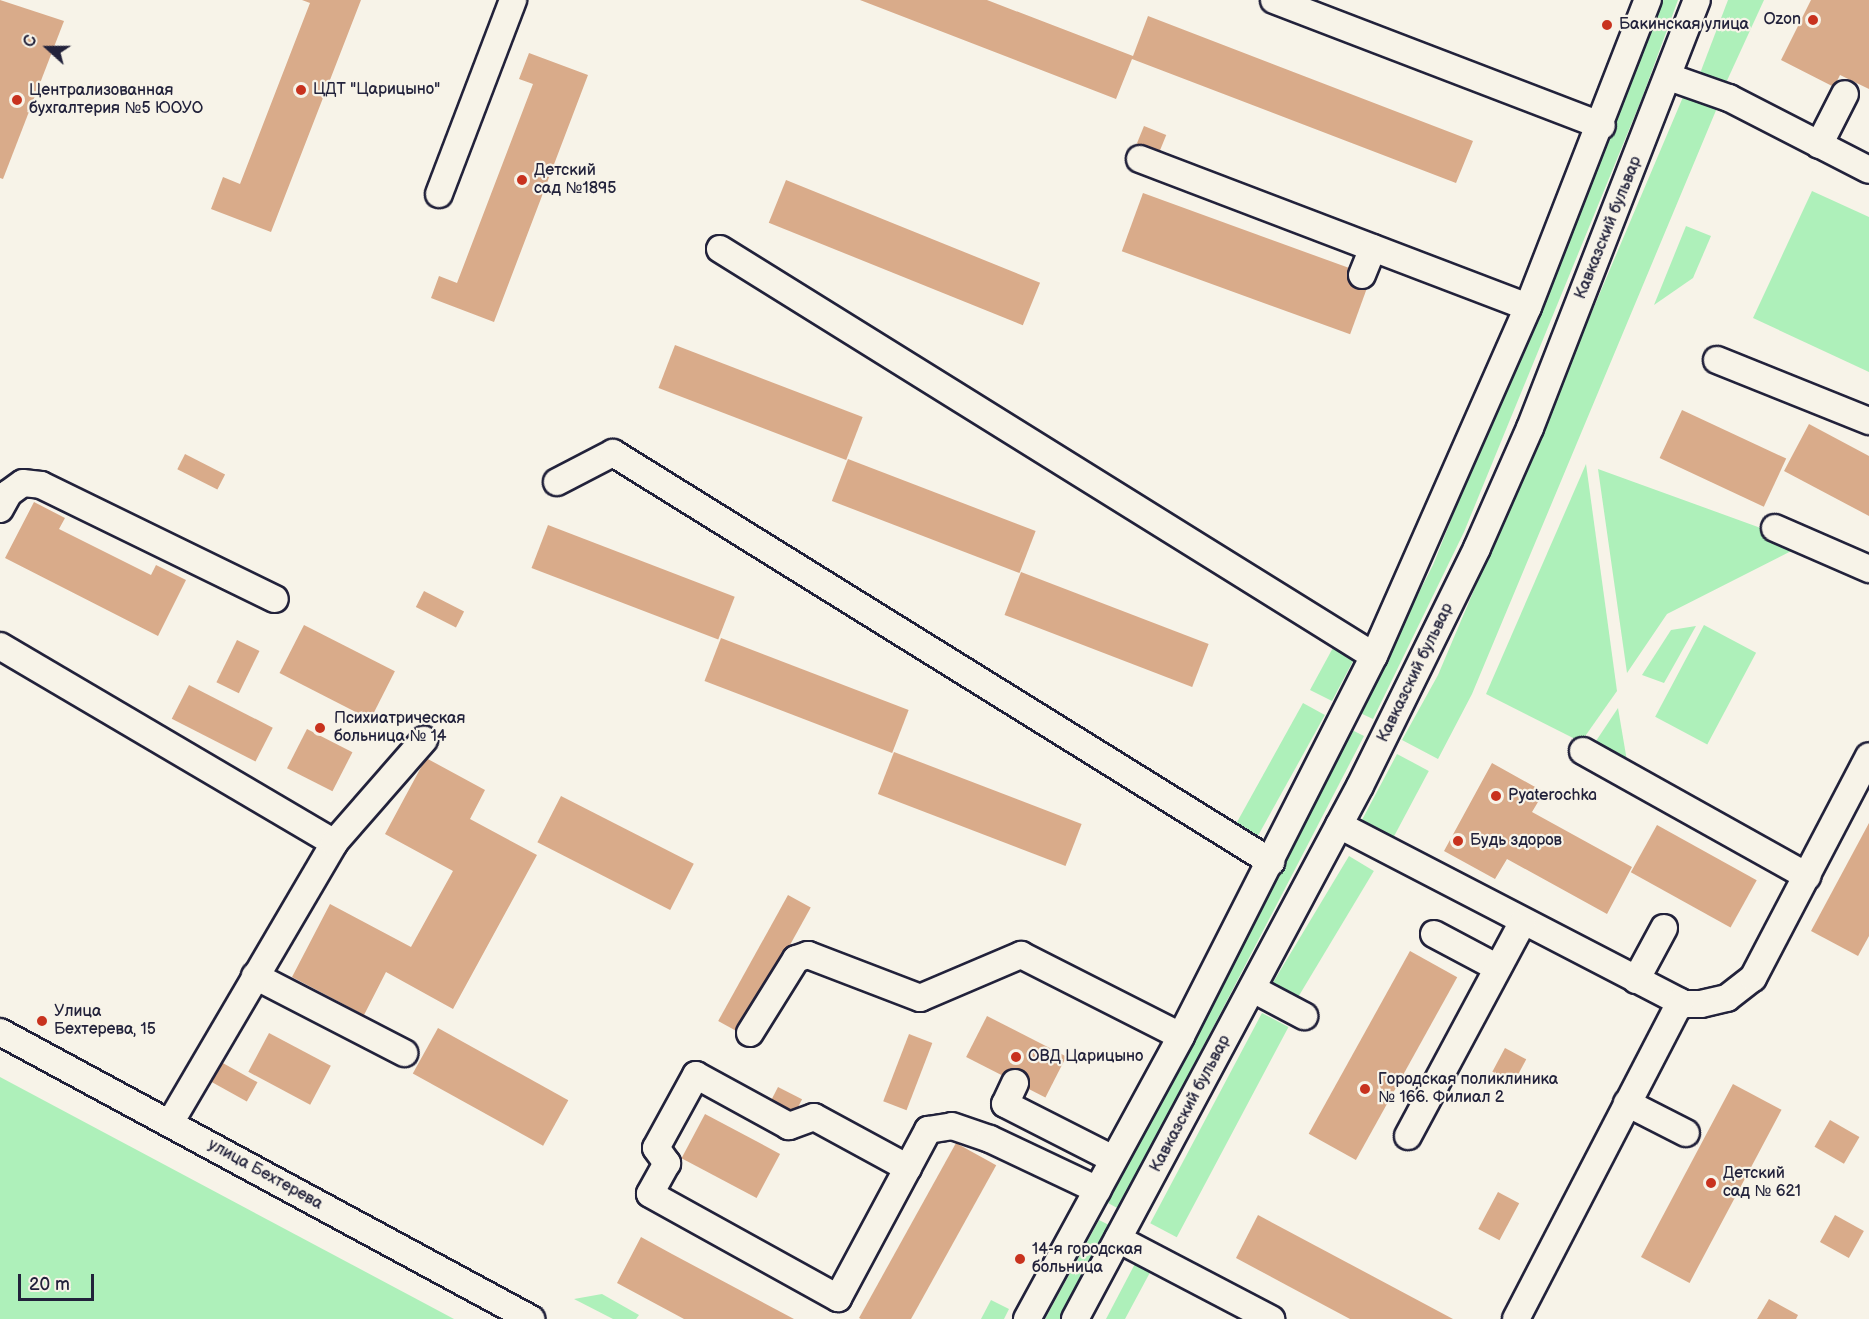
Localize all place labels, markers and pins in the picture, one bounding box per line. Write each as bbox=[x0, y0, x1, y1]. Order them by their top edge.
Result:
place label: Ozon bbox=[1763, 10, 1801, 30]
marker: Ozon bbox=[1806, 13, 1820, 27]
place label: Бакинская улица bbox=[1619, 15, 1749, 35]
marker: Бакинская улица bbox=[1600, 18, 1614, 32]
place label: ЦДТ "Царицыно" bbox=[313, 80, 440, 100]
place label: Централизованная бухгалтерия №5 ЮОУО bbox=[29, 81, 203, 119]
marker: ЦДТ "Царицыно" bbox=[294, 83, 308, 97]
marker: Централизованная бухгалтерия №5 ЮОУО bbox=[10, 93, 24, 107]
place label: Детский сад №1895 bbox=[534, 161, 616, 199]
marker: Детский сад №1895 bbox=[515, 173, 529, 187]
place label: Психиатрическая больница № 14 bbox=[334, 709, 465, 747]
marker: Психиатрическая больница № 14 bbox=[311, 719, 329, 737]
place label: Pyaterochka bbox=[1508, 786, 1597, 806]
marker: Pyaterochka bbox=[1489, 789, 1503, 803]
place label: Будь здоров bbox=[1470, 831, 1562, 851]
marker: Будь здоров bbox=[1451, 834, 1465, 848]
place label: Улица Бехтерева, 15 bbox=[54, 1002, 156, 1040]
marker: Улица Бехтерева, 15 bbox=[35, 1014, 49, 1028]
place label: ОВД Царицыно bbox=[1028, 1047, 1143, 1067]
marker: ОВД Царицыно bbox=[1009, 1050, 1023, 1064]
place label: Городская поликлиника № 166. Филиал 2 bbox=[1378, 1070, 1558, 1108]
marker: Городская поликлиника № 166. Филиал 2 bbox=[1356, 1080, 1374, 1098]
place label: Детский сад № 621 bbox=[1723, 1164, 1801, 1202]
marker: Детский сад № 621 bbox=[1704, 1176, 1718, 1190]
place label: 14-я городская больница bbox=[1032, 1240, 1142, 1278]
marker: 14-я городская больница bbox=[1013, 1252, 1027, 1266]

